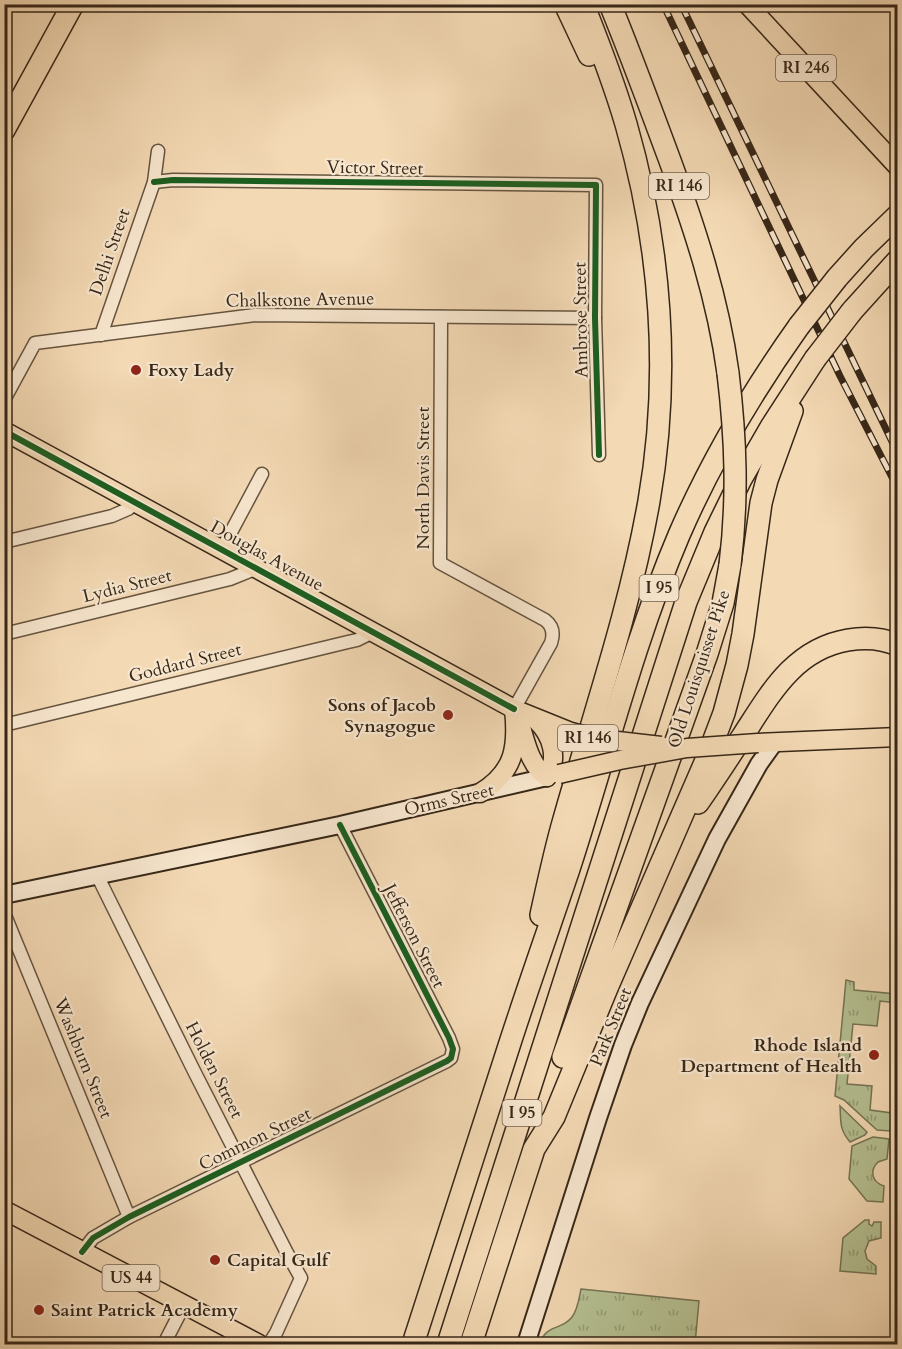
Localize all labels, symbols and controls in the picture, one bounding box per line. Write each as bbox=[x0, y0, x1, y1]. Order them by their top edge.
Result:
road number: RI 246 bbox=[776, 55, 836, 81]
street label: Victor Street bbox=[326, 155, 424, 181]
road number: RI 146 bbox=[649, 173, 709, 199]
street label: Delhi Street bbox=[83, 205, 137, 299]
street label: Ambrose Street bbox=[567, 261, 595, 378]
street label: Chalkstone Avenue bbox=[225, 286, 375, 314]
place label: Foxy Lady bbox=[148, 358, 235, 383]
marker: Foxy Lady bbox=[129, 363, 143, 377]
street label: North Davis Street bbox=[411, 406, 436, 549]
street label: Douglas Avenue bbox=[206, 515, 328, 597]
street label: Lydia Street bbox=[80, 563, 174, 609]
road number: I 95 bbox=[640, 575, 678, 601]
street label: Old Louisquisset Pike bbox=[662, 587, 736, 751]
street label: Goddard Street bbox=[126, 637, 244, 689]
place label: Sons of Jacob Synagogue bbox=[328, 693, 436, 739]
marker: Sons of Jacob Synagogue bbox=[441, 708, 455, 722]
road number: RI 146 bbox=[558, 725, 618, 751]
street label: Orms Street bbox=[402, 777, 497, 822]
street label: Jefferson Street bbox=[376, 877, 451, 993]
street label: Park Street bbox=[584, 984, 638, 1070]
street label: Washburn Street bbox=[47, 993, 119, 1122]
street label: Holden Street bbox=[179, 1017, 249, 1123]
place label: Rhode Island Department of Health bbox=[681, 1033, 863, 1079]
marker: Rhode Island Department of Health bbox=[867, 1048, 881, 1062]
road number: I 95 bbox=[502, 1100, 542, 1126]
street label: Common Street bbox=[195, 1101, 316, 1177]
place label: Capital Gulf bbox=[227, 1248, 331, 1273]
marker: Capital Gulf bbox=[208, 1253, 222, 1267]
road number: US 44 bbox=[102, 1265, 160, 1291]
place label: Saint Patrick Academy bbox=[51, 1298, 239, 1323]
marker: Saint Patrick Academy bbox=[32, 1303, 46, 1317]

